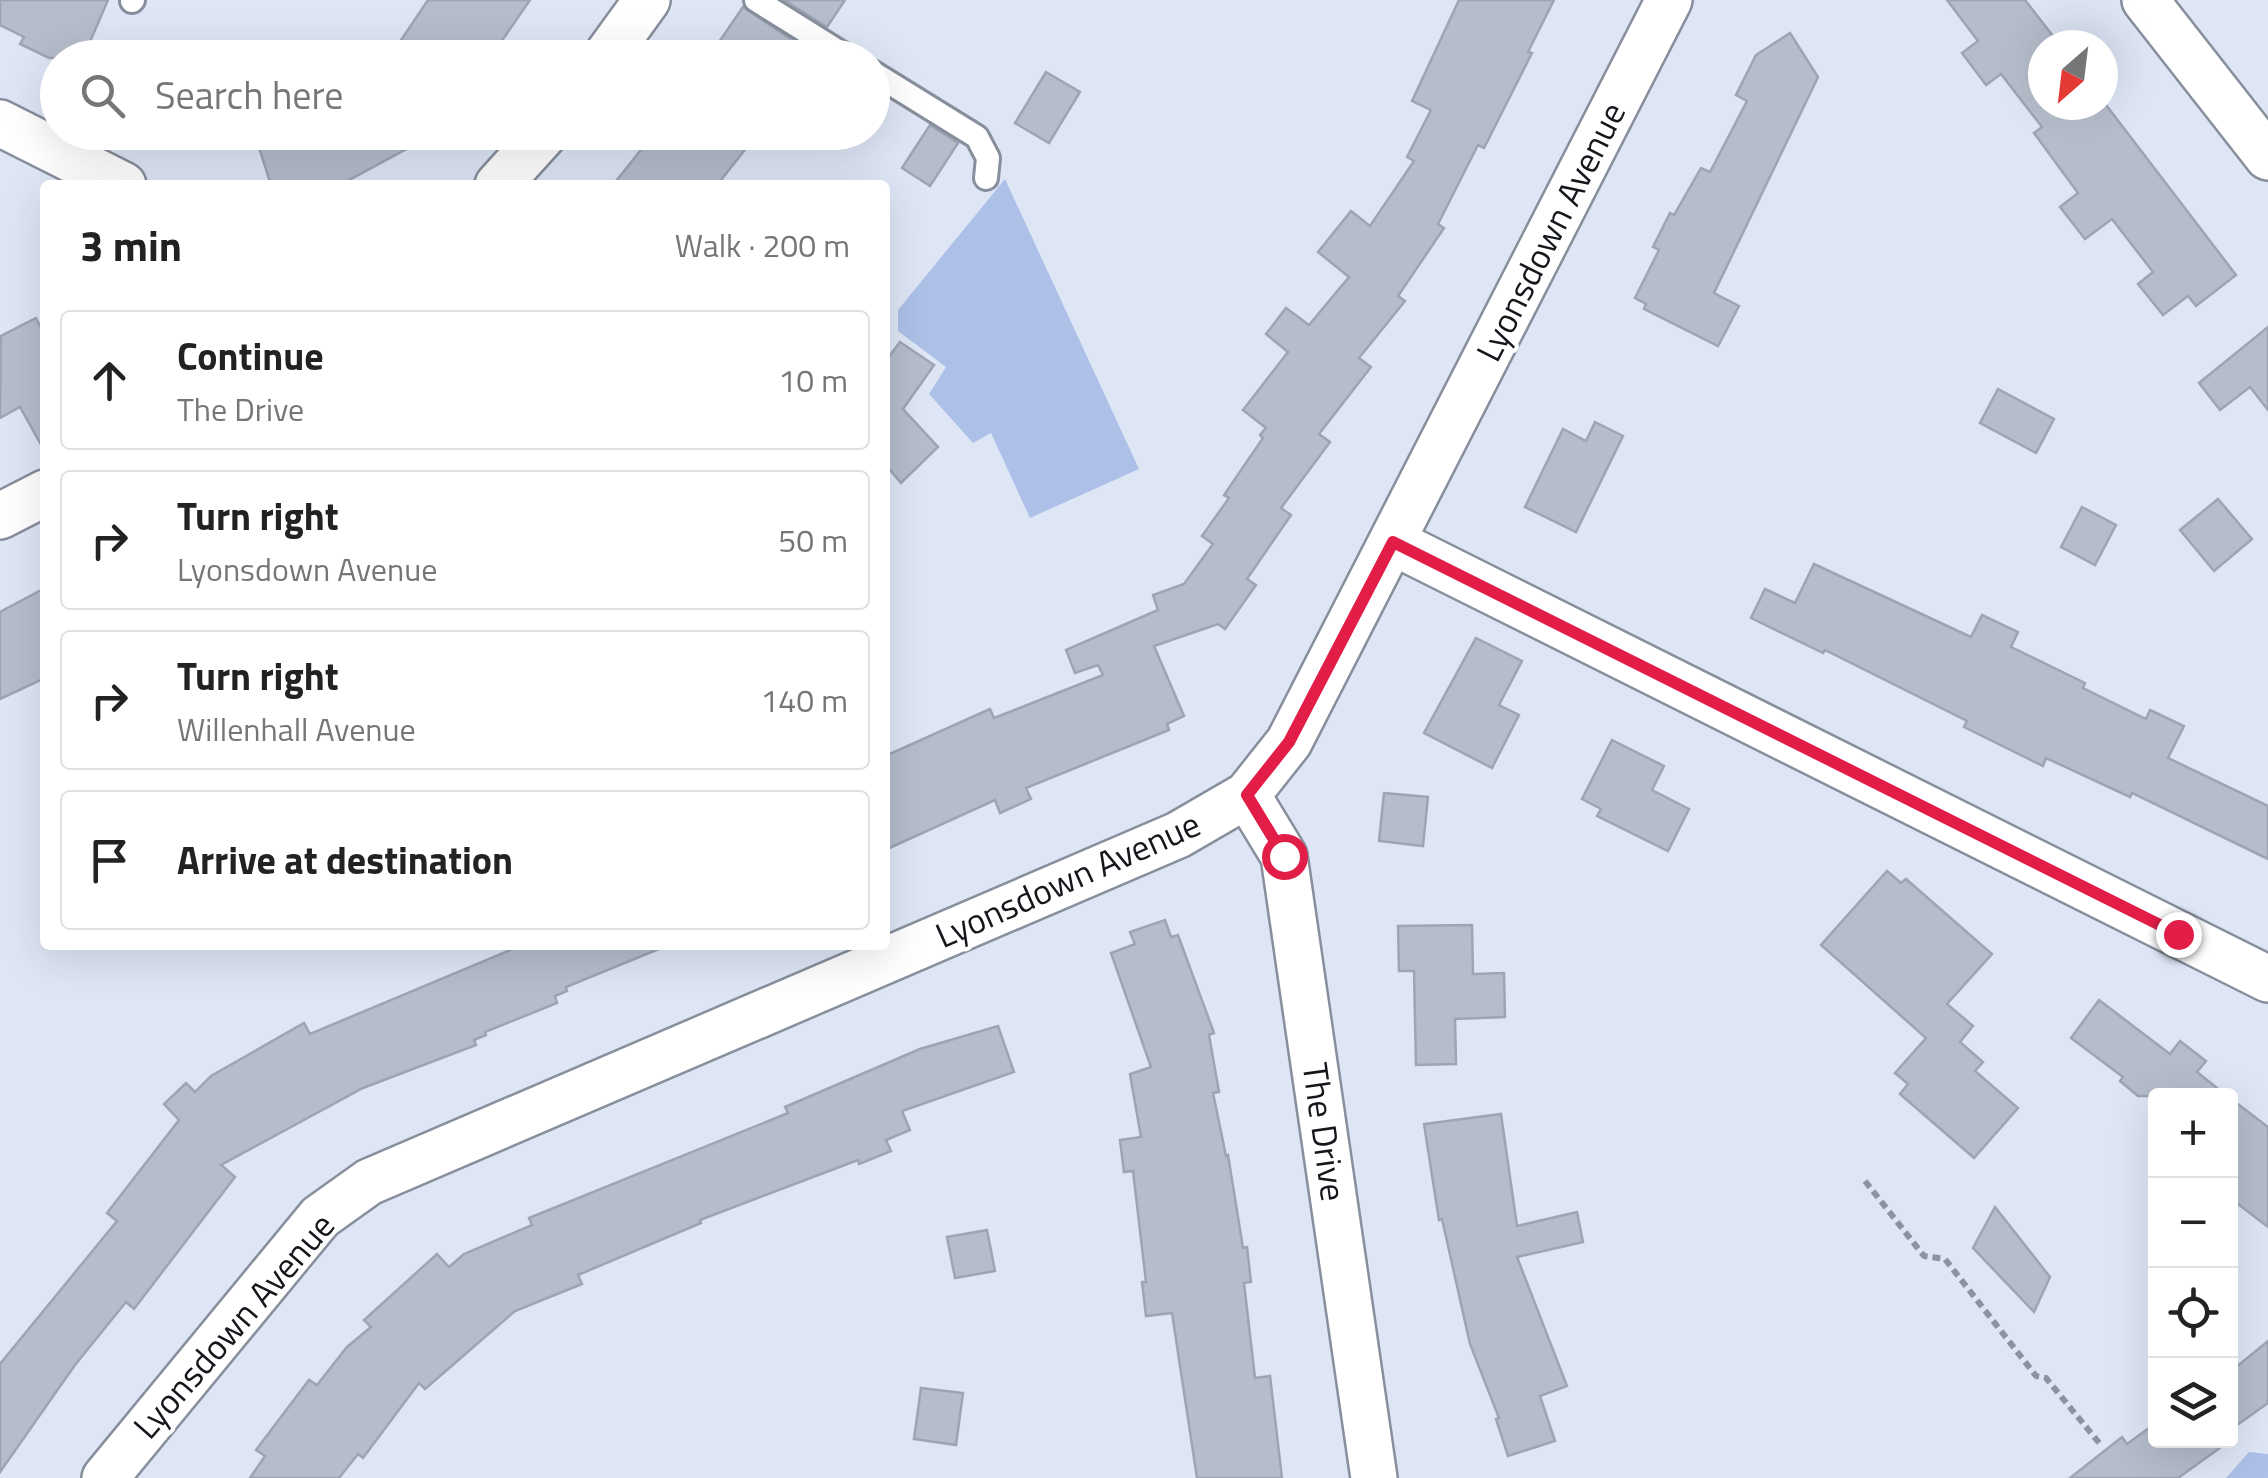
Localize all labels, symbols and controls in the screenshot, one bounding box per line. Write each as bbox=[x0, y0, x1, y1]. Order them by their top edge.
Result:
north arrow bbox=[2028, 30, 2118, 120]
search box bbox=[40, 40, 890, 150]
text: Search here bbox=[155, 66, 343, 124]
icon: search bbox=[75, 68, 130, 123]
street label: Lyonsdown Avenue bbox=[1461, 92, 1639, 371]
text: 3 min bbox=[80, 213, 182, 277]
text: Walk · 200 m bbox=[675, 221, 850, 269]
text: Continue bbox=[177, 327, 324, 385]
icon: ahead bbox=[82, 353, 137, 408]
text: 10 m bbox=[778, 356, 848, 404]
text: The Drive bbox=[177, 385, 304, 433]
text: Turn right bbox=[177, 487, 339, 545]
icon: right bbox=[82, 513, 137, 568]
text: 50 m bbox=[778, 516, 848, 564]
text: Lyonsdown Avenue bbox=[177, 545, 437, 593]
text: Turn right bbox=[177, 647, 339, 705]
icon: right bbox=[82, 673, 137, 728]
text: 140 m bbox=[760, 676, 848, 724]
text: Willenhall Avenue bbox=[177, 705, 416, 753]
street label: Lyonsdown Avenue bbox=[927, 797, 1209, 962]
text: Arrive at destination bbox=[177, 831, 513, 889]
icon: arrive bbox=[82, 833, 137, 888]
route start bbox=[1262, 834, 1308, 880]
route end bbox=[2156, 912, 2202, 958]
street label: The Drive bbox=[1289, 1059, 1361, 1205]
map controls bbox=[2148, 1088, 2238, 1448]
button: + bbox=[2148, 1088, 2238, 1178]
button: − bbox=[2148, 1178, 2238, 1268]
street label: Lyonsdown Avenue bbox=[119, 1200, 347, 1451]
button: locate bbox=[2148, 1268, 2238, 1358]
button: layers bbox=[2148, 1358, 2238, 1448]

